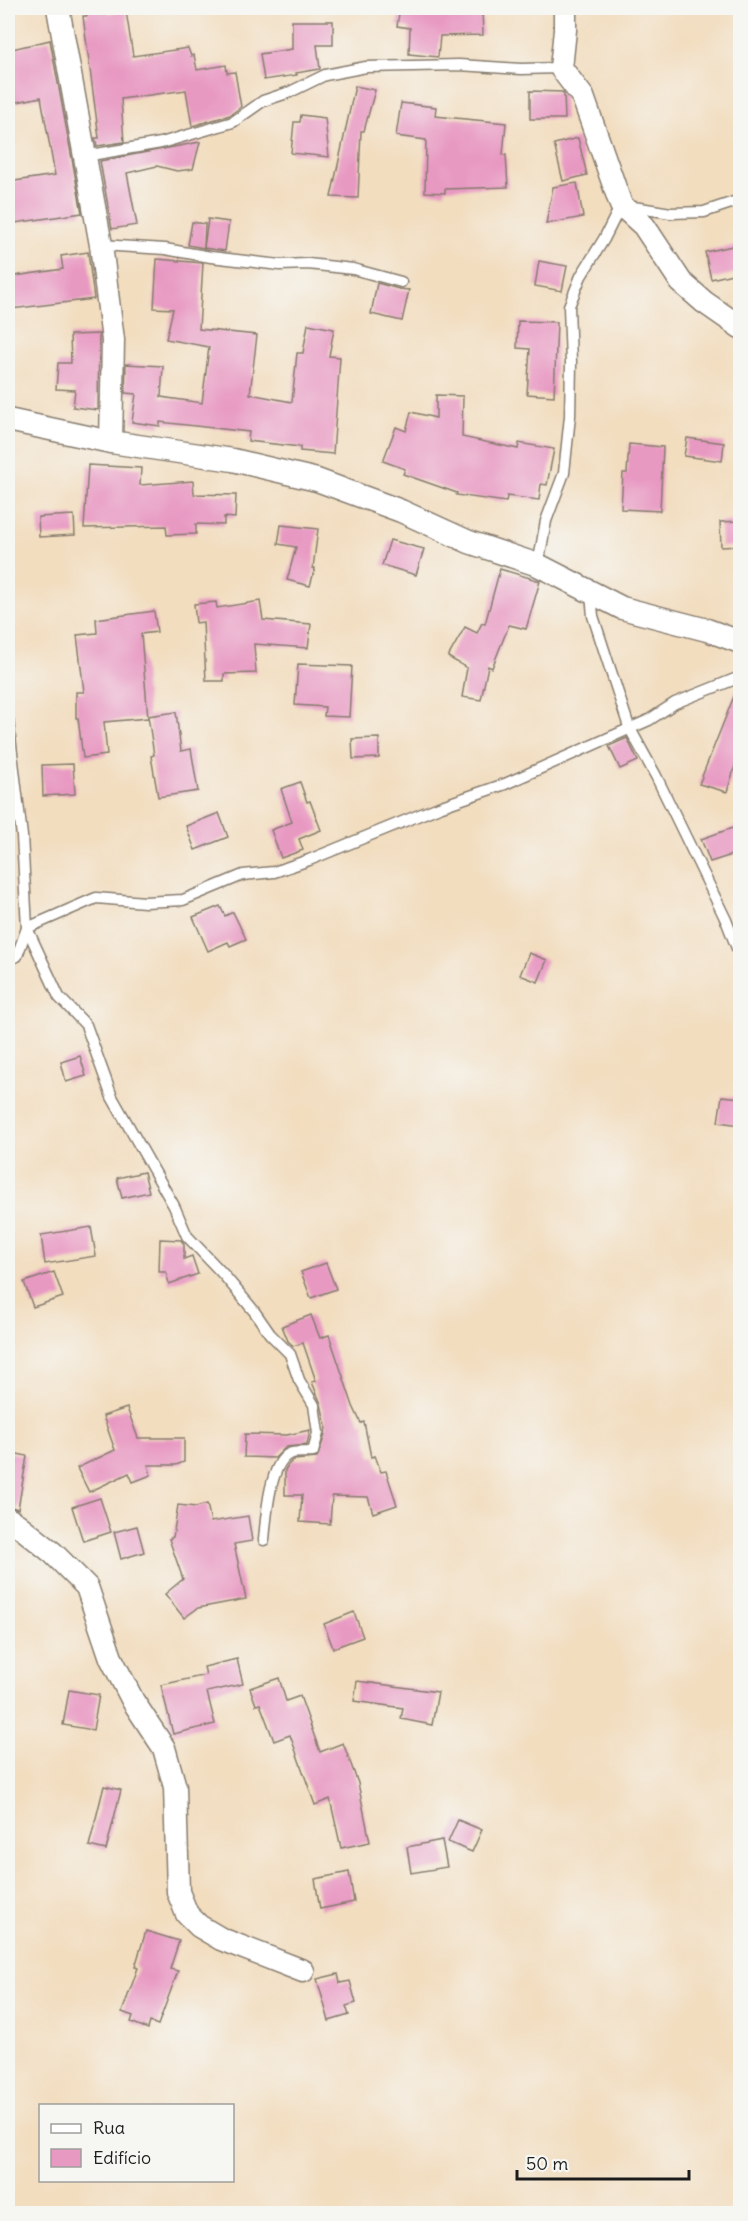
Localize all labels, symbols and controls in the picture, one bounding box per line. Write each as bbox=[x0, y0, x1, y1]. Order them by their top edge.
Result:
legend bbox=[39, 2104, 234, 2182]
text: Rua bbox=[93, 2116, 125, 2139]
scale bar bbox=[517, 2143, 690, 2181]
text: Edifício bbox=[93, 2146, 151, 2169]
text: 50 m bbox=[526, 2152, 568, 2175]

